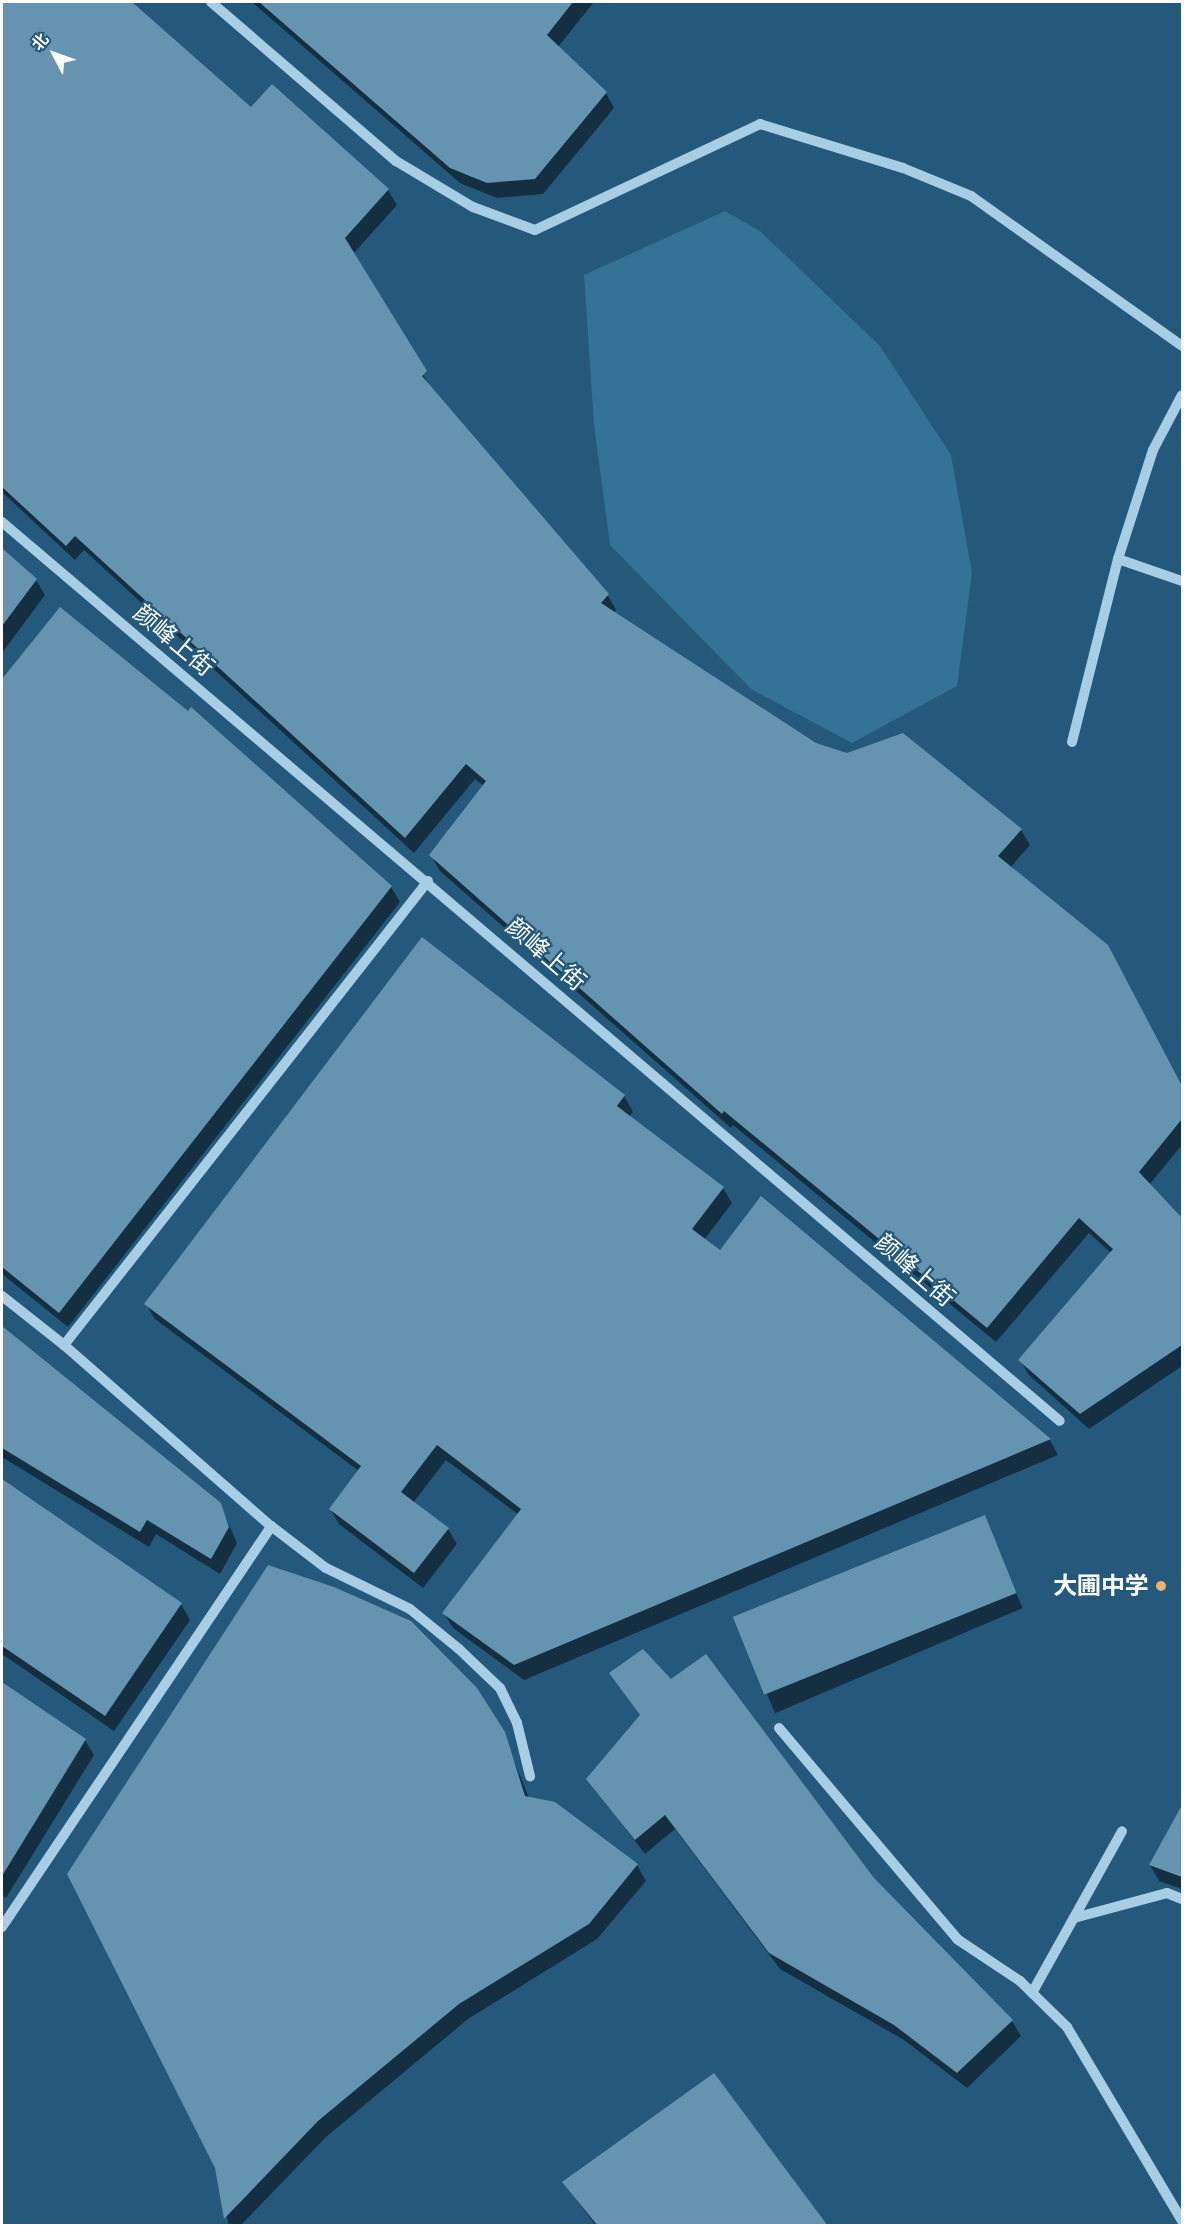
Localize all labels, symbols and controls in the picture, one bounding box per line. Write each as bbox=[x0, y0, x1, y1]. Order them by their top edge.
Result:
north arrow bbox=[24, 24, 84, 84]
text: 北 bbox=[26, 28, 54, 55]
street label: 颜峰上街 bbox=[128, 598, 220, 682]
street label: 颜峰上街 bbox=[500, 912, 592, 996]
street label: 颜峰上街 bbox=[869, 1228, 961, 1312]
place label: 大圃中学 bbox=[1053, 1572, 1149, 1600]
marker: 大圃中学 bbox=[1154, 1579, 1168, 1593]

